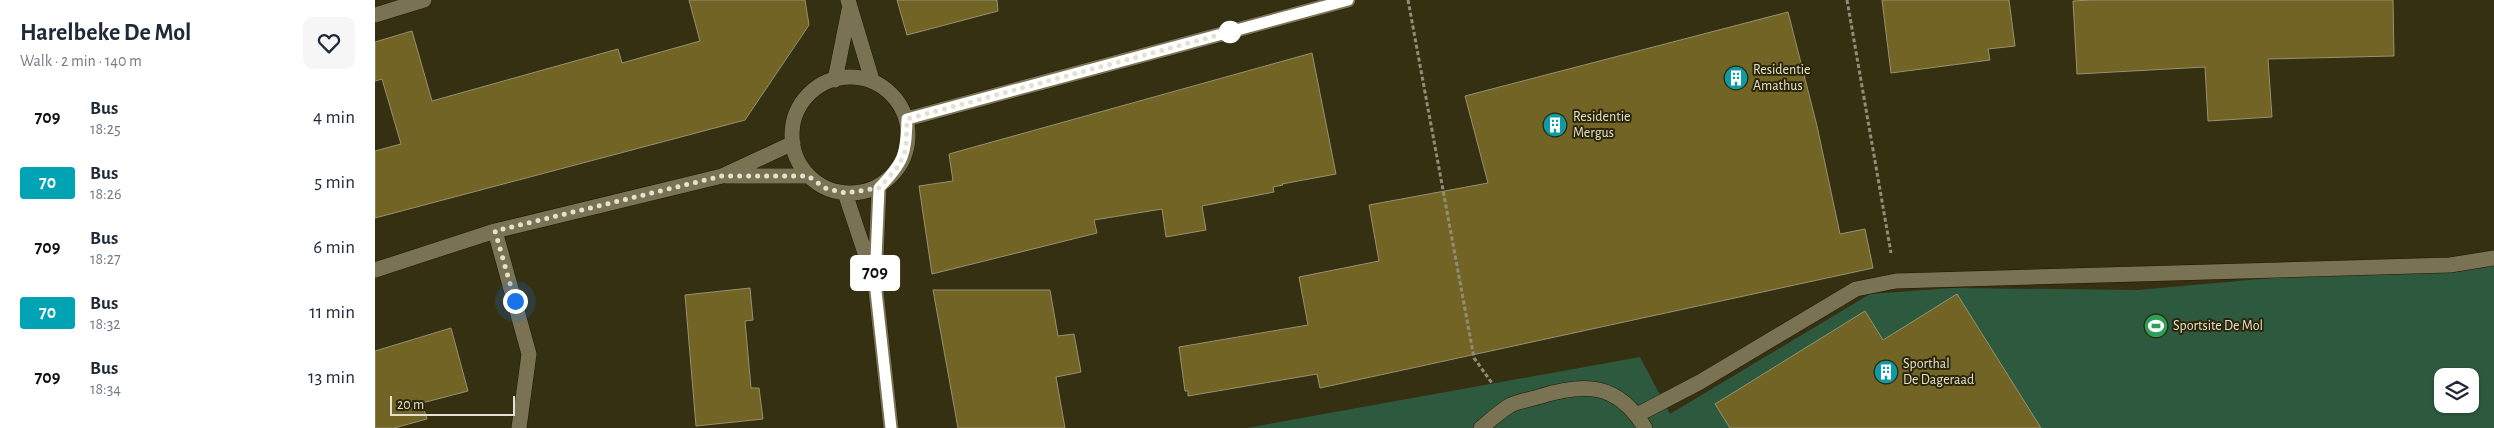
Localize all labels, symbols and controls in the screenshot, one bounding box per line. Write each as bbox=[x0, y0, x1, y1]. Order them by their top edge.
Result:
button: heart bbox=[303, 17, 355, 69]
text: Harelbeke De Mol bbox=[20, 21, 191, 45]
unlabelled marker bbox=[1219, 21, 1241, 43]
text: Walk · 2 min · 140 m bbox=[20, 53, 142, 69]
place label: Residentie Amathus bbox=[1753, 63, 1811, 93]
building icon: Residentie Amathus bbox=[1723, 65, 1749, 91]
text: Bus bbox=[90, 99, 118, 118]
text: 4 min bbox=[313, 108, 355, 127]
text: 709 bbox=[35, 109, 60, 127]
place label: Residentie Mergus bbox=[1573, 110, 1631, 140]
building icon: Residentie Mergus bbox=[1542, 112, 1568, 138]
text: 18:25 bbox=[90, 121, 121, 137]
text: Bus bbox=[90, 164, 118, 183]
text: 5 min bbox=[314, 173, 355, 192]
text: 70 bbox=[39, 174, 56, 192]
text: 18:26 bbox=[90, 186, 122, 202]
text: Bus bbox=[90, 229, 118, 248]
text: 6 min bbox=[313, 238, 355, 257]
text: 709 bbox=[35, 239, 60, 257]
text: 18:27 bbox=[90, 251, 121, 267]
line badge: 709 bbox=[846, 257, 904, 289]
text: 709 bbox=[862, 264, 888, 282]
your location bbox=[503, 289, 528, 314]
text: Bus bbox=[90, 294, 118, 313]
text: 11 min bbox=[309, 303, 355, 322]
text: 70 bbox=[39, 304, 56, 322]
sports icon: Sportsite De Mol bbox=[2143, 313, 2169, 339]
text: 18:32 bbox=[90, 316, 121, 332]
place label: Sportsite De Mol bbox=[2173, 319, 2263, 333]
place label: Sporthal De Dageraad bbox=[1903, 357, 1974, 387]
text: Bus bbox=[90, 359, 118, 378]
building icon: Sporthal De Dageraad bbox=[1873, 359, 1899, 385]
text: 13 min bbox=[308, 368, 355, 387]
map controls bbox=[2434, 368, 2479, 413]
button: layers bbox=[2434, 368, 2479, 413]
text: 709 bbox=[35, 369, 60, 387]
text: 18:34 bbox=[90, 381, 121, 397]
scale bar bbox=[390, 393, 515, 416]
text: 20 m bbox=[397, 398, 424, 412]

